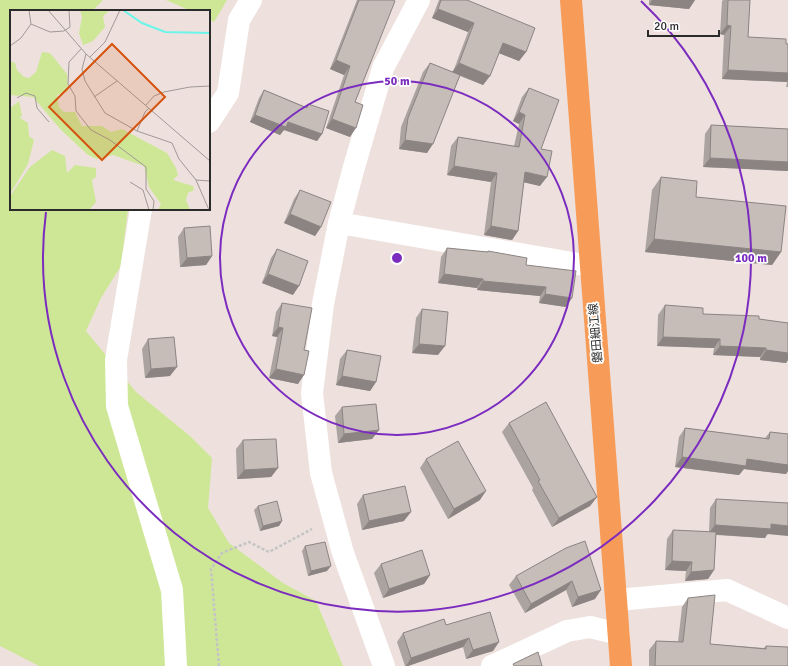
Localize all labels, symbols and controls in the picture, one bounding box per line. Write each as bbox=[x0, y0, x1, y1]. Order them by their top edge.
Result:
inset map bbox=[10, 10, 210, 210]
scale bar bbox=[648, 12, 719, 38]
text: 20 m bbox=[654, 19, 679, 34]
text: 50 m bbox=[384, 74, 410, 89]
centre of rings bbox=[390, 251, 404, 265]
text: 100 m bbox=[735, 251, 767, 266]
street label: 磐田細江線 bbox=[586, 302, 606, 364]

